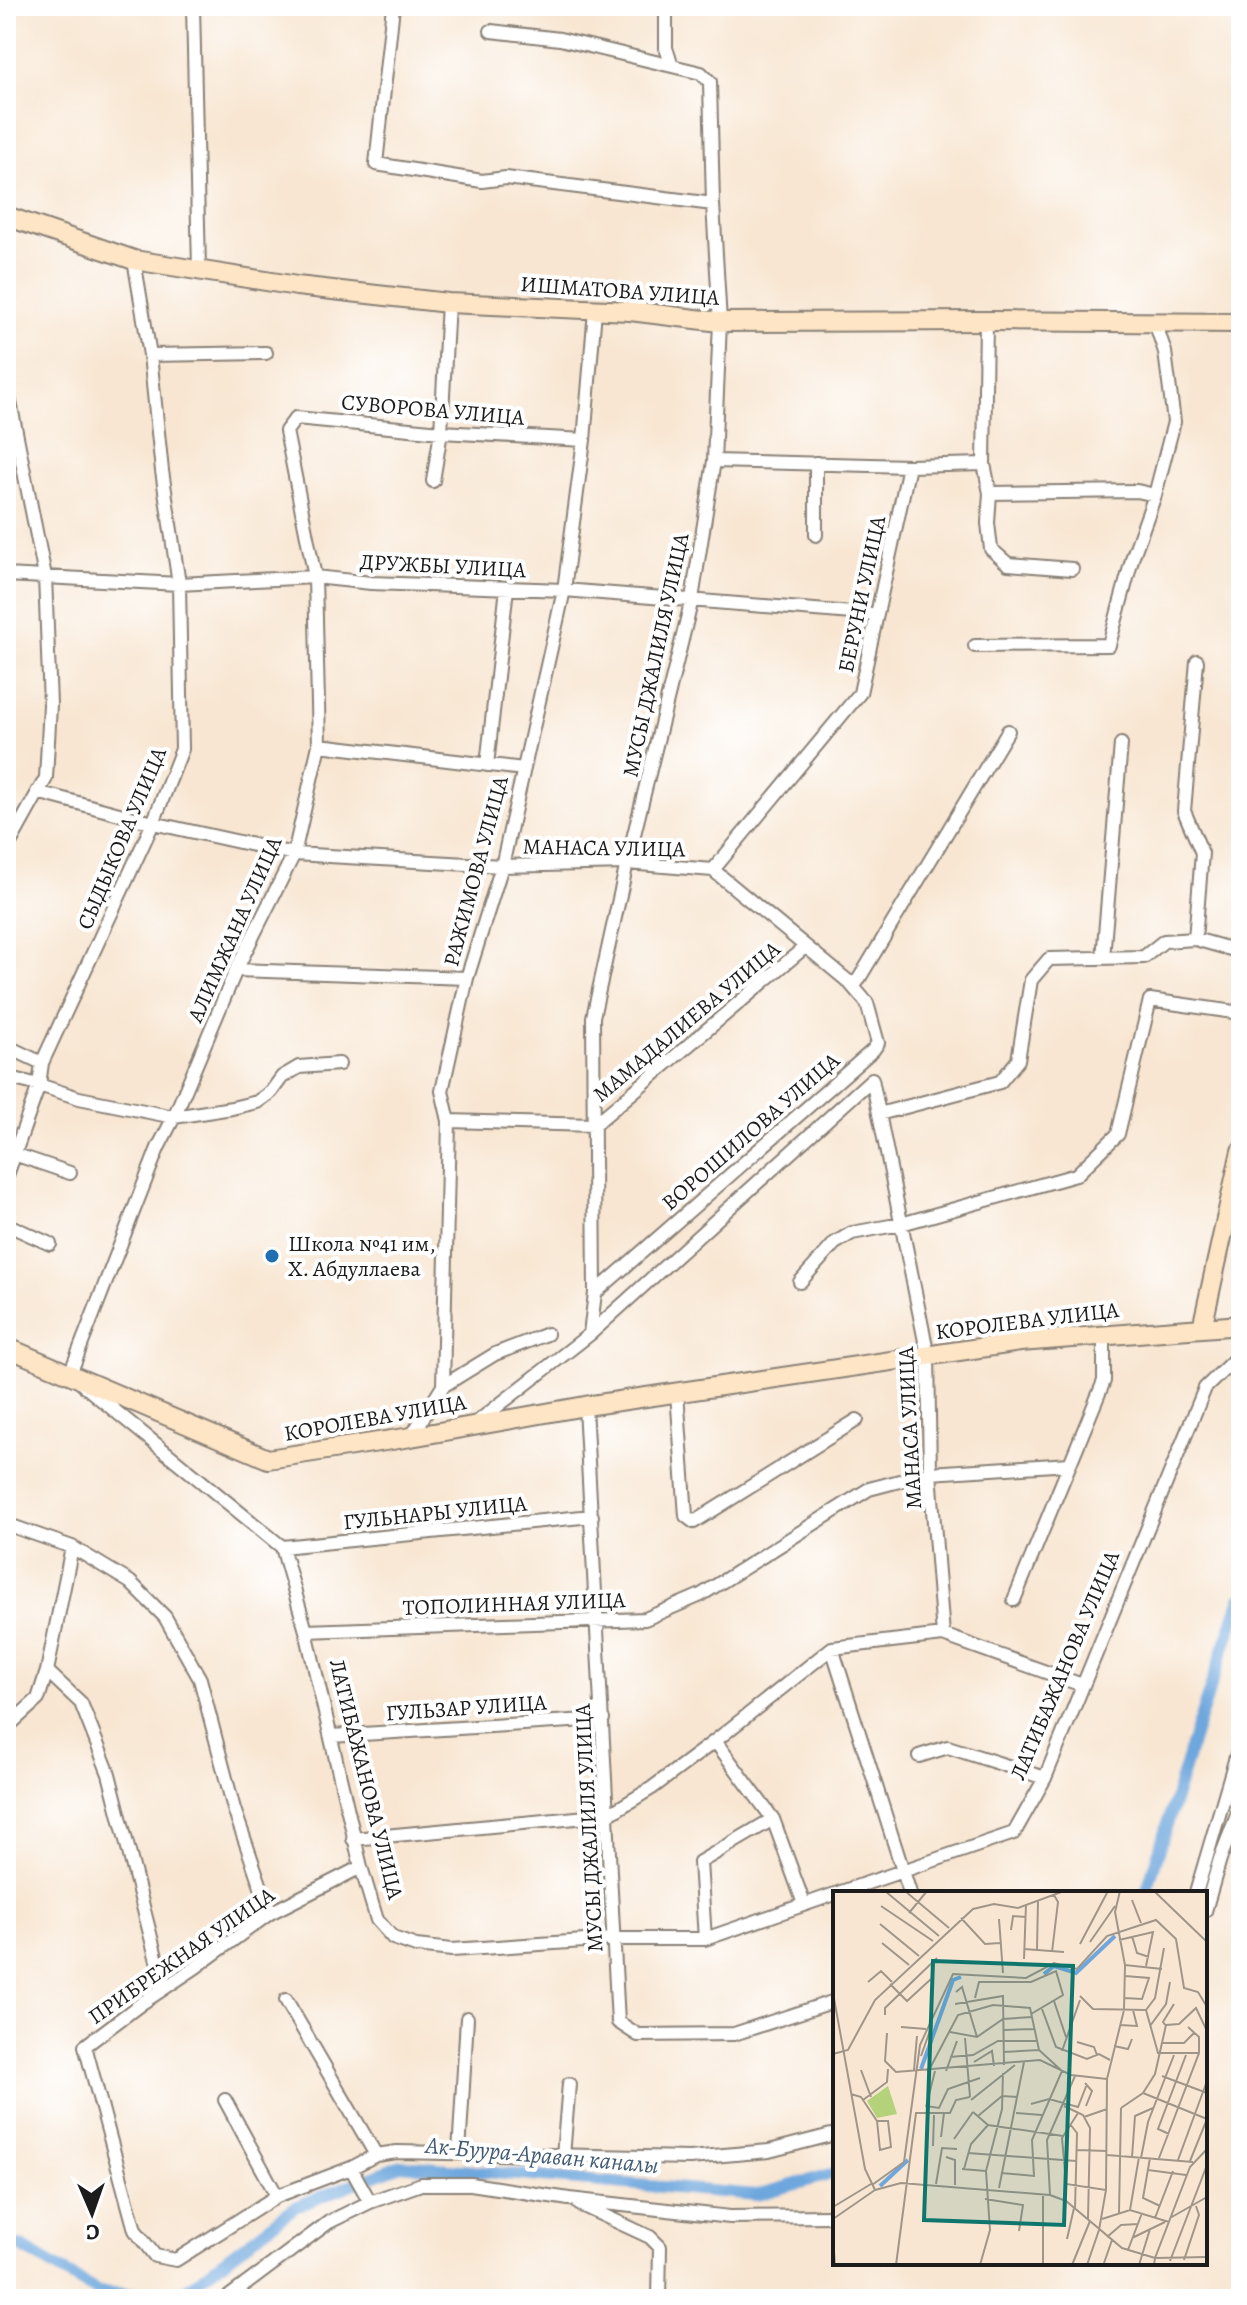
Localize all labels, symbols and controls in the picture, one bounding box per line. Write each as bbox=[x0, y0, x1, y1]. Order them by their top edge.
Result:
street label: ИШМАТОВА УЛИЦА bbox=[519, 269, 722, 313]
street label: СУВОРОВА УЛИЦА bbox=[340, 387, 527, 433]
street label: БЕРУНИ УЛИЦА bbox=[831, 512, 893, 675]
street label: МУСЫ ДЖАЛИЛЯ УЛИЦА bbox=[615, 529, 697, 780]
street label: ДРУЖБЫ УЛИЦА bbox=[359, 547, 528, 585]
street label: СЫДЫКОВА УЛИЦА bbox=[70, 742, 174, 934]
street label: РАЖИМОВА УЛИЦА bbox=[436, 772, 516, 970]
street label: АЛИМЖАНА УЛИЦА bbox=[180, 831, 290, 1028]
street label: МАНАСА УЛИЦА bbox=[522, 832, 687, 864]
street label: МАМАДАЛИЕВА УЛИЦА bbox=[587, 934, 788, 1109]
street label: ВОРОШИЛОВА УЛИЦА bbox=[655, 1045, 847, 1217]
place label: Школа №41 им, Х. Абдуллаева bbox=[288, 1229, 436, 1284]
marker: Школа №41 им, Х. Абдуллаева bbox=[263, 1247, 281, 1265]
street label: КОРОЛЕВА УЛИЦА bbox=[934, 1295, 1122, 1347]
street label: МАНАСА УЛИЦА bbox=[891, 1345, 929, 1510]
street label: КОРОЛЕВА УЛИЦА bbox=[282, 1387, 470, 1449]
street label: ГУЛЬНАРЫ УЛИЦА bbox=[342, 1488, 530, 1538]
street label: ЛАТИБАЖАНОВА УЛИЦА bbox=[1003, 1545, 1127, 1785]
street label: ТОПОЛИННАЯ УЛИЦА bbox=[402, 1585, 627, 1623]
street label: ЛАТИБАЖАНОВА УЛИЦА bbox=[322, 1656, 411, 1904]
street label: ГУЛЬЗАР УЛИЦА bbox=[385, 1687, 549, 1729]
street label: МУСЫ ДЖАЛИЛЯ УЛИЦА bbox=[567, 1702, 610, 1953]
street label: ПРИБРЕЖНАЯ УЛИЦА bbox=[82, 1880, 282, 2031]
inset map bbox=[833, 1891, 1207, 2265]
water label: Ак-Буура-Араван каналы bbox=[422, 2129, 660, 2181]
north arrow bbox=[52, 2173, 132, 2253]
text: С bbox=[85, 2217, 100, 2247]

